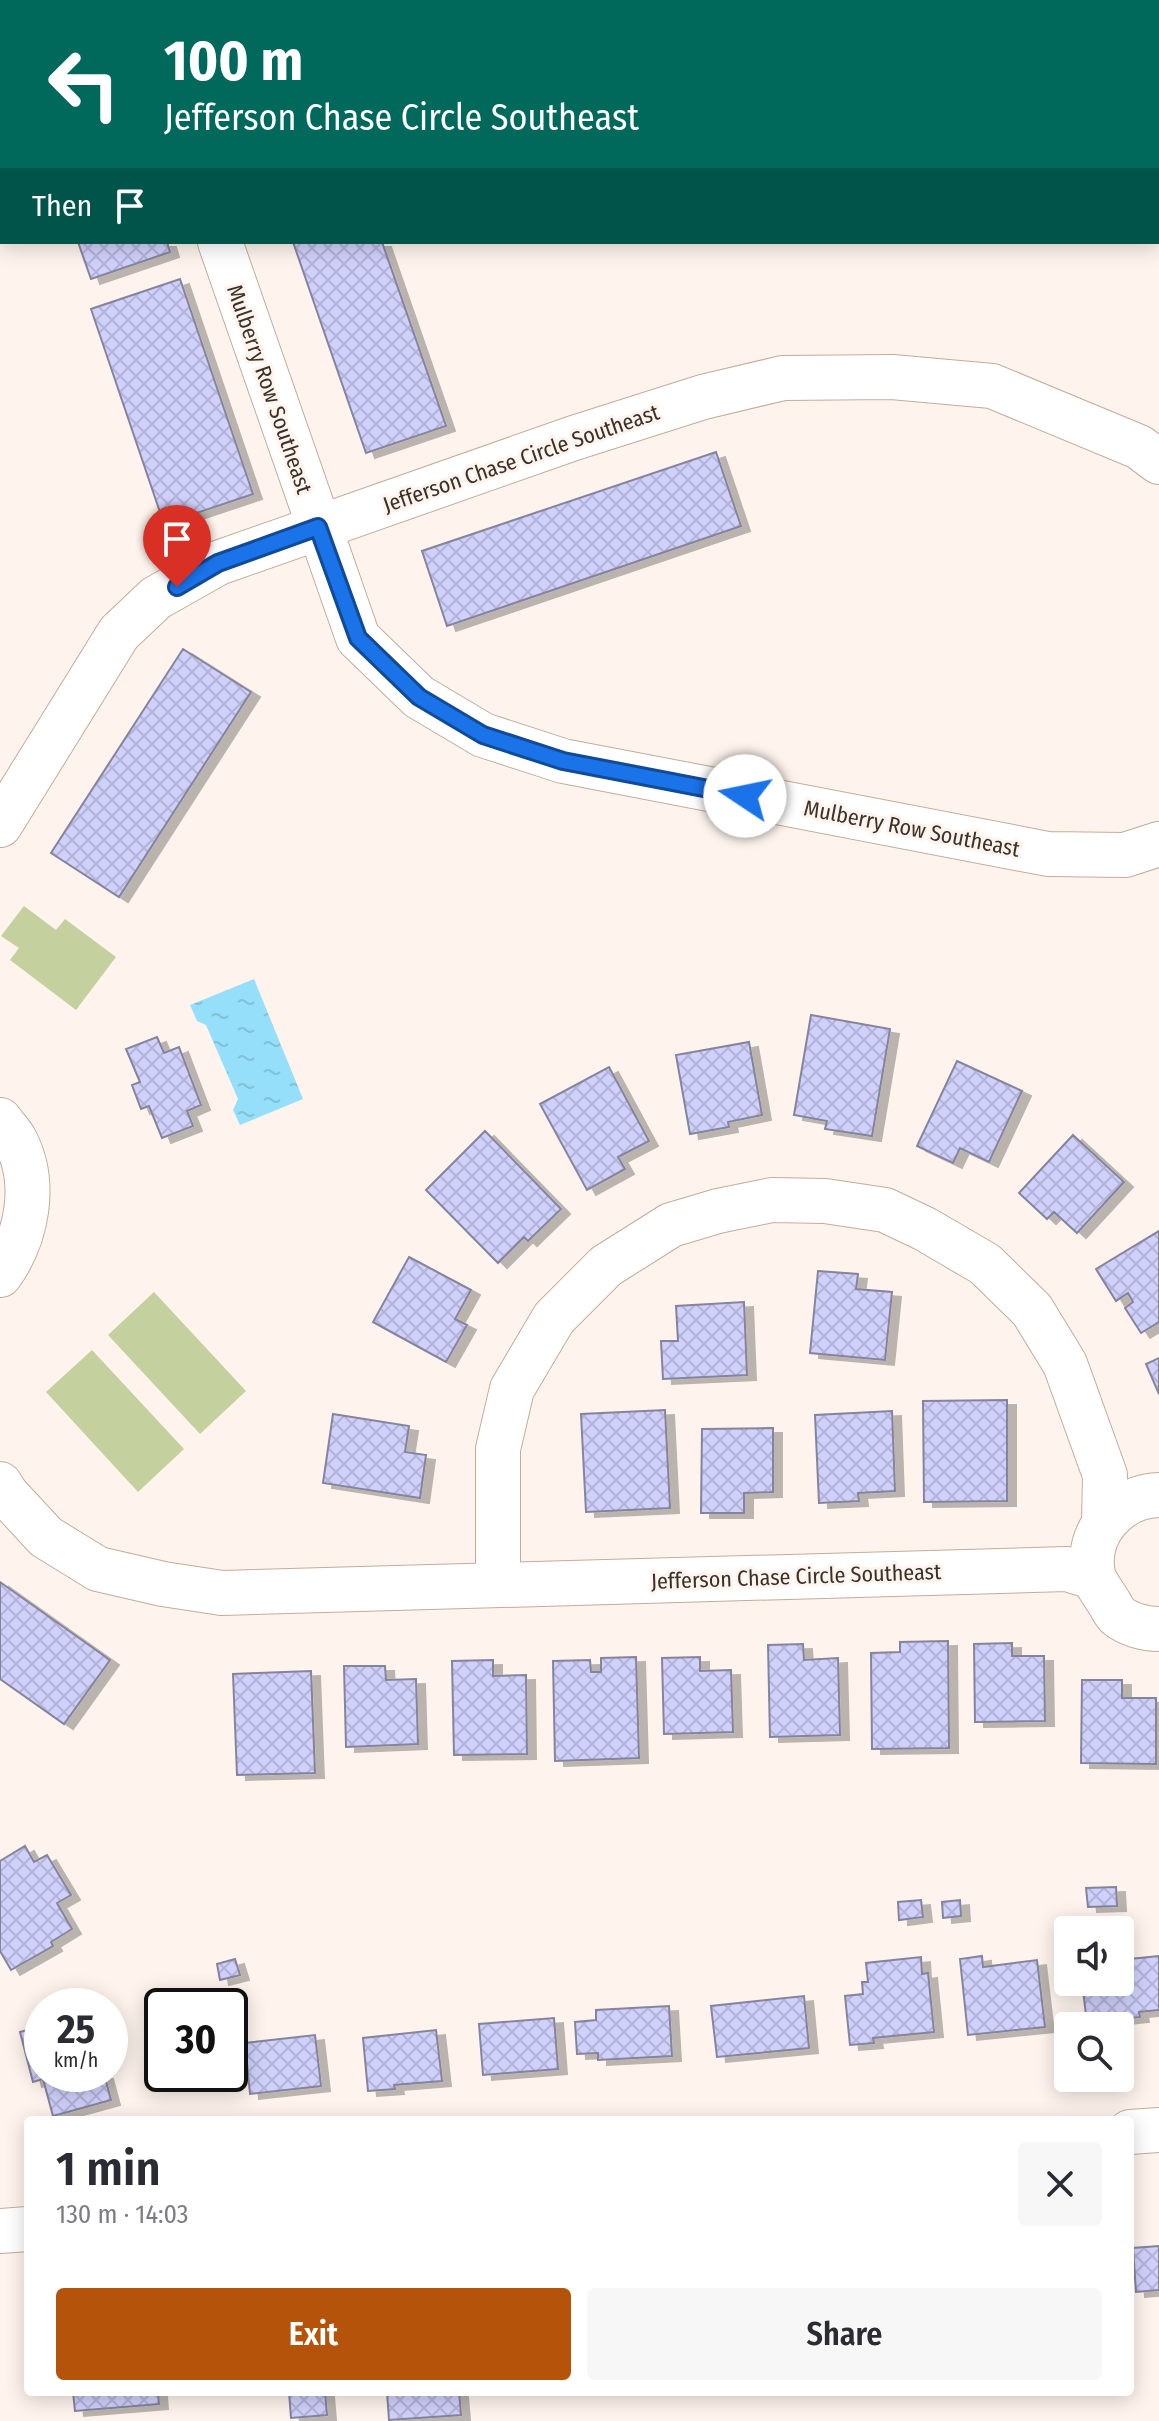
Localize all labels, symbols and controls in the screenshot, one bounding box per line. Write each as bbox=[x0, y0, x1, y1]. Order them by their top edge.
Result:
text: 100 m bbox=[164, 28, 303, 95]
icon: left bbox=[32, 32, 136, 136]
text: Jefferson Chase Circle Southeast bbox=[164, 96, 639, 140]
icon: arrive bbox=[108, 184, 152, 228]
text: Then bbox=[32, 188, 92, 224]
street label: Mulberry Row Southeast bbox=[221, 281, 318, 498]
street label: Jefferson Chase Circle Southeast bbox=[380, 398, 664, 518]
pin bbox=[143, 505, 211, 587]
icon: arrive bbox=[155, 517, 199, 561]
position arrow bbox=[703, 754, 787, 838]
street label: Mulberry Row Southeast bbox=[802, 794, 1023, 863]
street label: Jefferson Chase Circle Southeast bbox=[650, 1558, 942, 1595]
map controls bbox=[1054, 1916, 1134, 2092]
button: sound bbox=[1054, 1916, 1134, 1996]
speed limit sign: 30 bbox=[144, 1988, 248, 2092]
text: 25 bbox=[57, 2006, 95, 2054]
button: search bbox=[1054, 2012, 1134, 2092]
text: km/h bbox=[54, 2048, 98, 2072]
text: 1 min bbox=[56, 2140, 161, 2198]
button: close bbox=[1018, 2142, 1102, 2226]
text: 130 m · 14:03 bbox=[56, 2199, 189, 2230]
button: Exit bbox=[56, 2288, 571, 2380]
button: Share bbox=[587, 2288, 1102, 2380]

